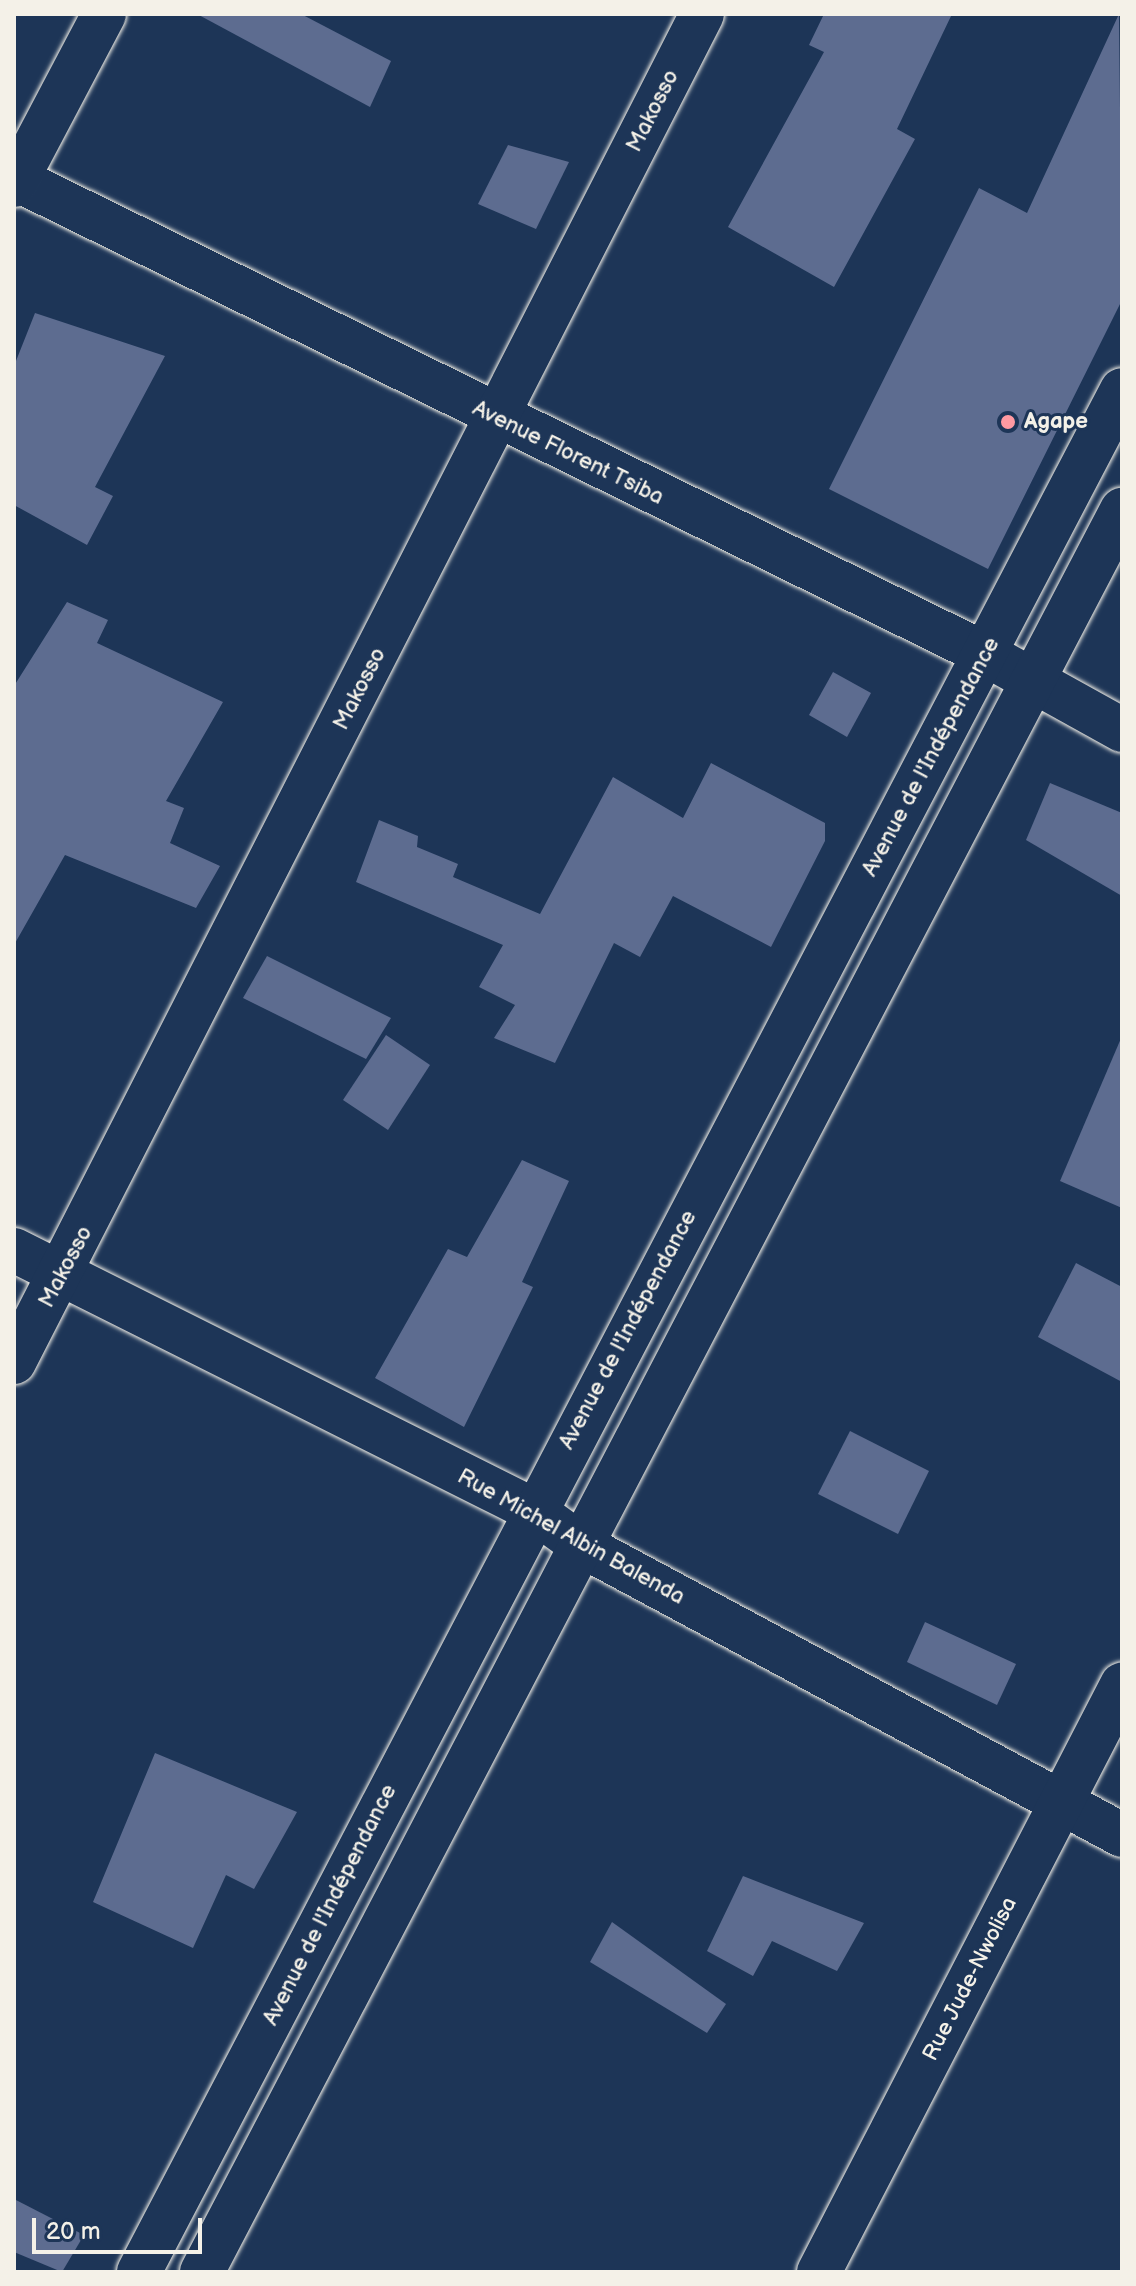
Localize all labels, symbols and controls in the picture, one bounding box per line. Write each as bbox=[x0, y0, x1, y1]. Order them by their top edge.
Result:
street label: Makosso bbox=[621, 66, 685, 156]
street label: Avenue Florent Tsiba bbox=[468, 395, 668, 511]
place label: Agape bbox=[1024, 409, 1088, 435]
marker: Agape bbox=[999, 413, 1017, 431]
street label: Avenue de l'Indépendance bbox=[857, 633, 1005, 881]
street label: Makosso bbox=[328, 644, 392, 734]
street label: Avenue de l'Indépendance bbox=[554, 1206, 702, 1454]
street label: Makosso bbox=[34, 1222, 98, 1312]
street label: Rue Michel Albin Balenda bbox=[453, 1463, 689, 1611]
street label: Avenue de l'Indépendance bbox=[258, 1780, 402, 2030]
street label: Rue Jude-Nwolisa bbox=[917, 1892, 1023, 2066]
scale bar bbox=[36, 2202, 206, 2252]
text: 20 m bbox=[46, 2217, 101, 2246]

